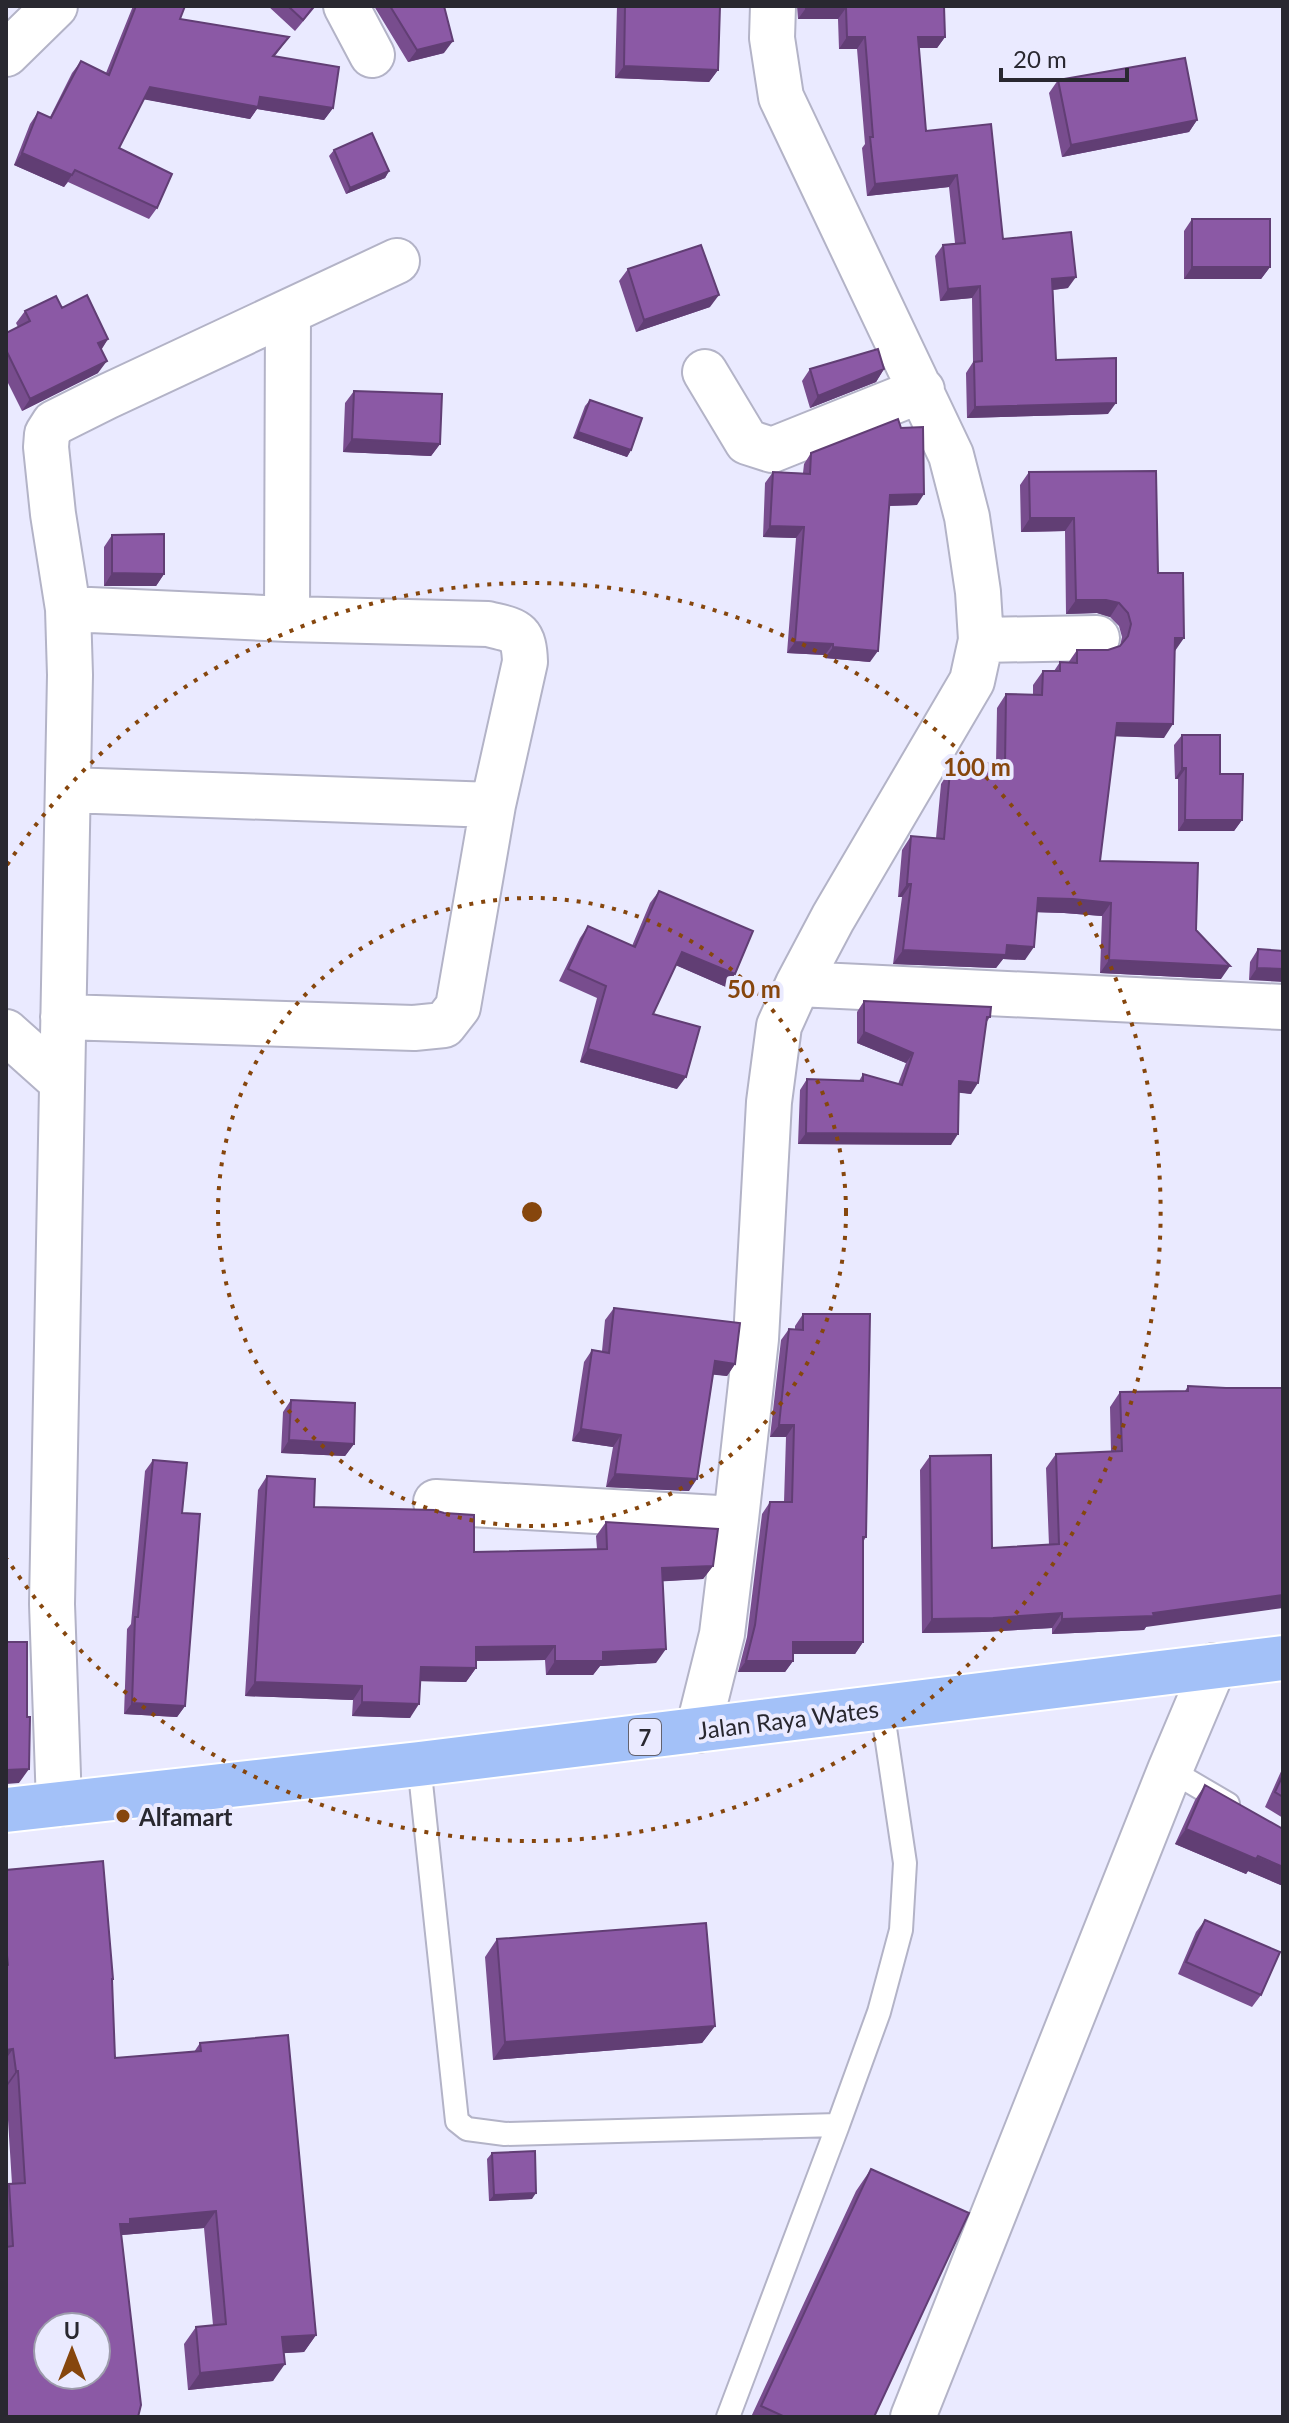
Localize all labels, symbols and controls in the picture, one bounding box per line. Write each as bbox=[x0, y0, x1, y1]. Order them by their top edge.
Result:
scale bar bbox=[1001, 32, 1127, 82]
text: 20 m bbox=[1013, 44, 1067, 73]
text: 100 m bbox=[943, 752, 1011, 781]
text: 50 m bbox=[727, 974, 781, 1003]
centre of rings bbox=[518, 1198, 546, 1226]
street label: Jalan Raya Wates bbox=[696, 1694, 880, 1744]
road number: 7 bbox=[629, 1719, 661, 1755]
place label: Alfamart bbox=[138, 1802, 233, 1831]
marker: Alfamart bbox=[114, 1807, 132, 1825]
north arrow bbox=[32, 2311, 112, 2391]
text: U bbox=[64, 2317, 80, 2344]

